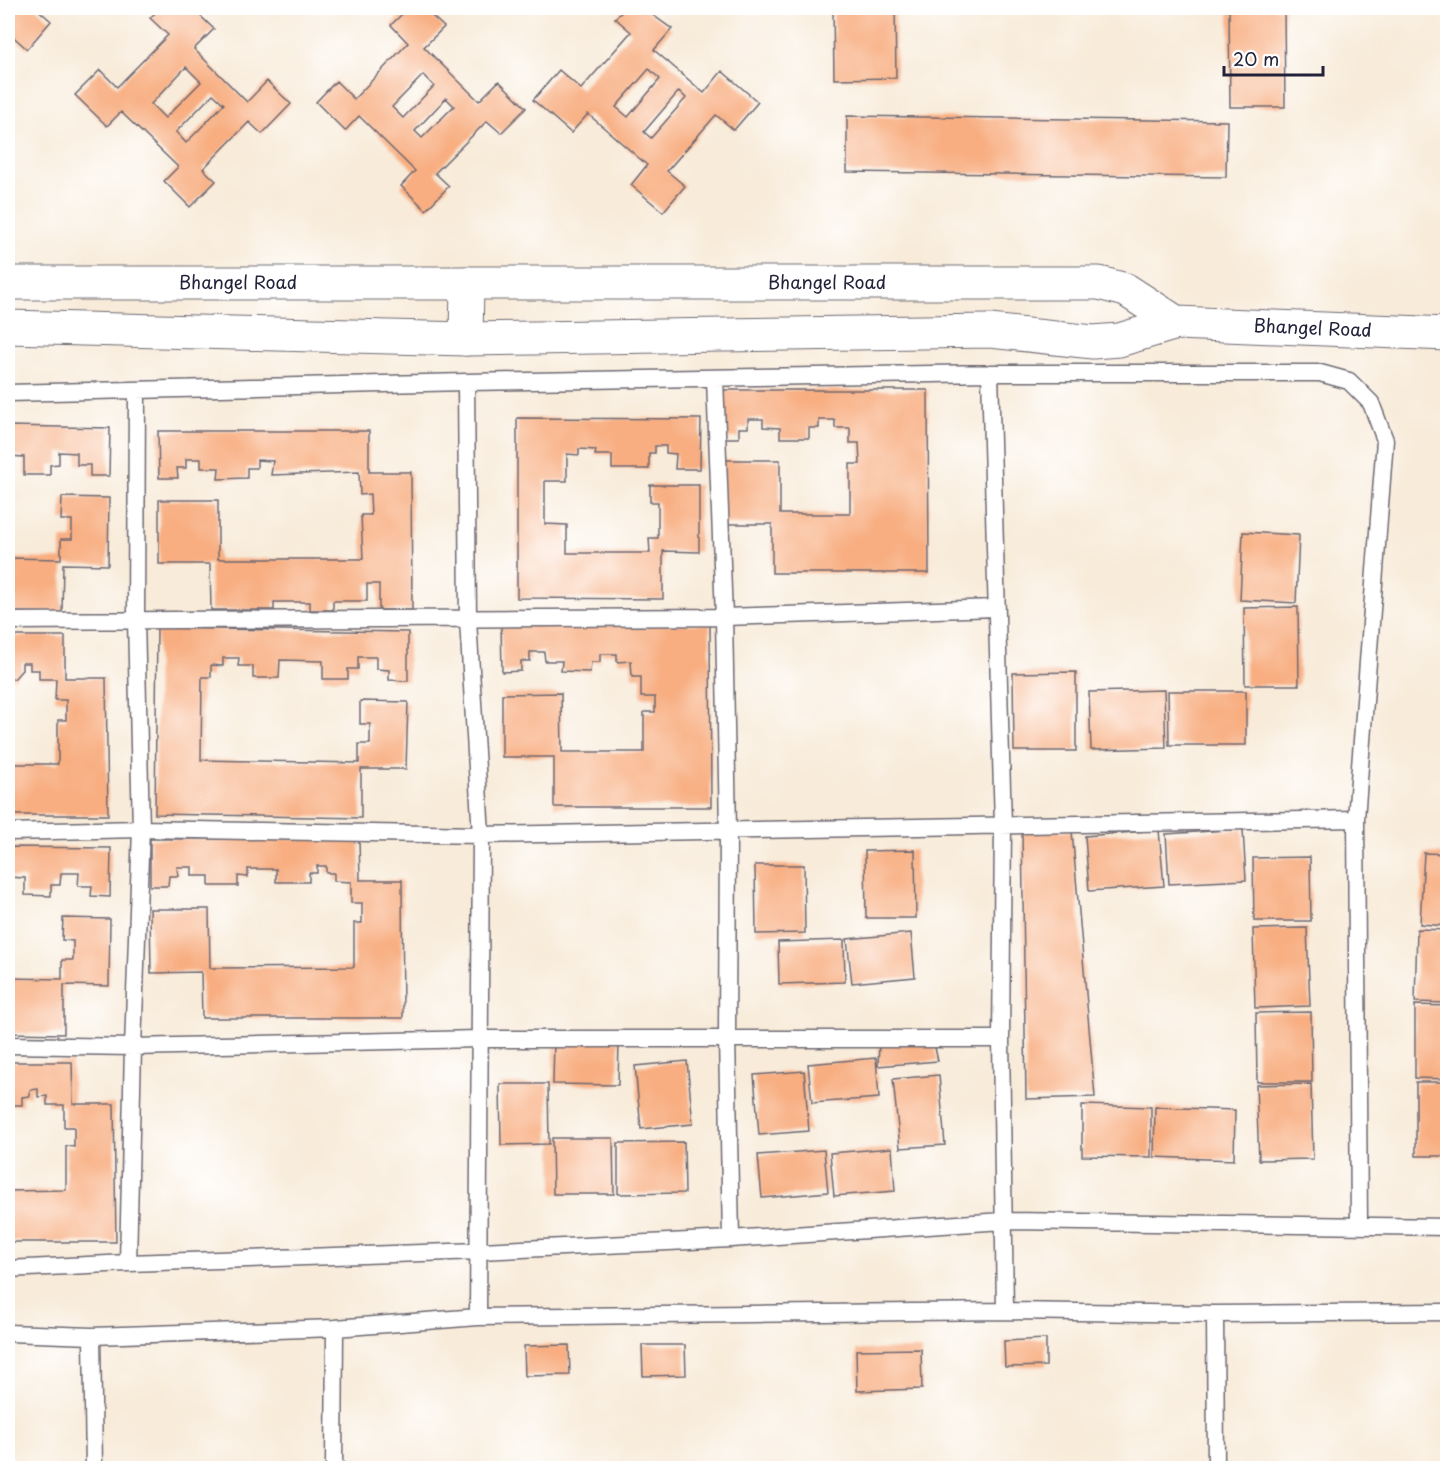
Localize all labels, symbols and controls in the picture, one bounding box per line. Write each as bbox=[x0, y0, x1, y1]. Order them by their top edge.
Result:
scale bar bbox=[1224, 39, 1323, 77]
text: 20 m bbox=[1233, 45, 1279, 72]
street label: Bhangel Road bbox=[179, 268, 297, 295]
street label: Bhangel Road bbox=[768, 268, 886, 295]
street label: Bhangel Road bbox=[1253, 311, 1372, 343]

